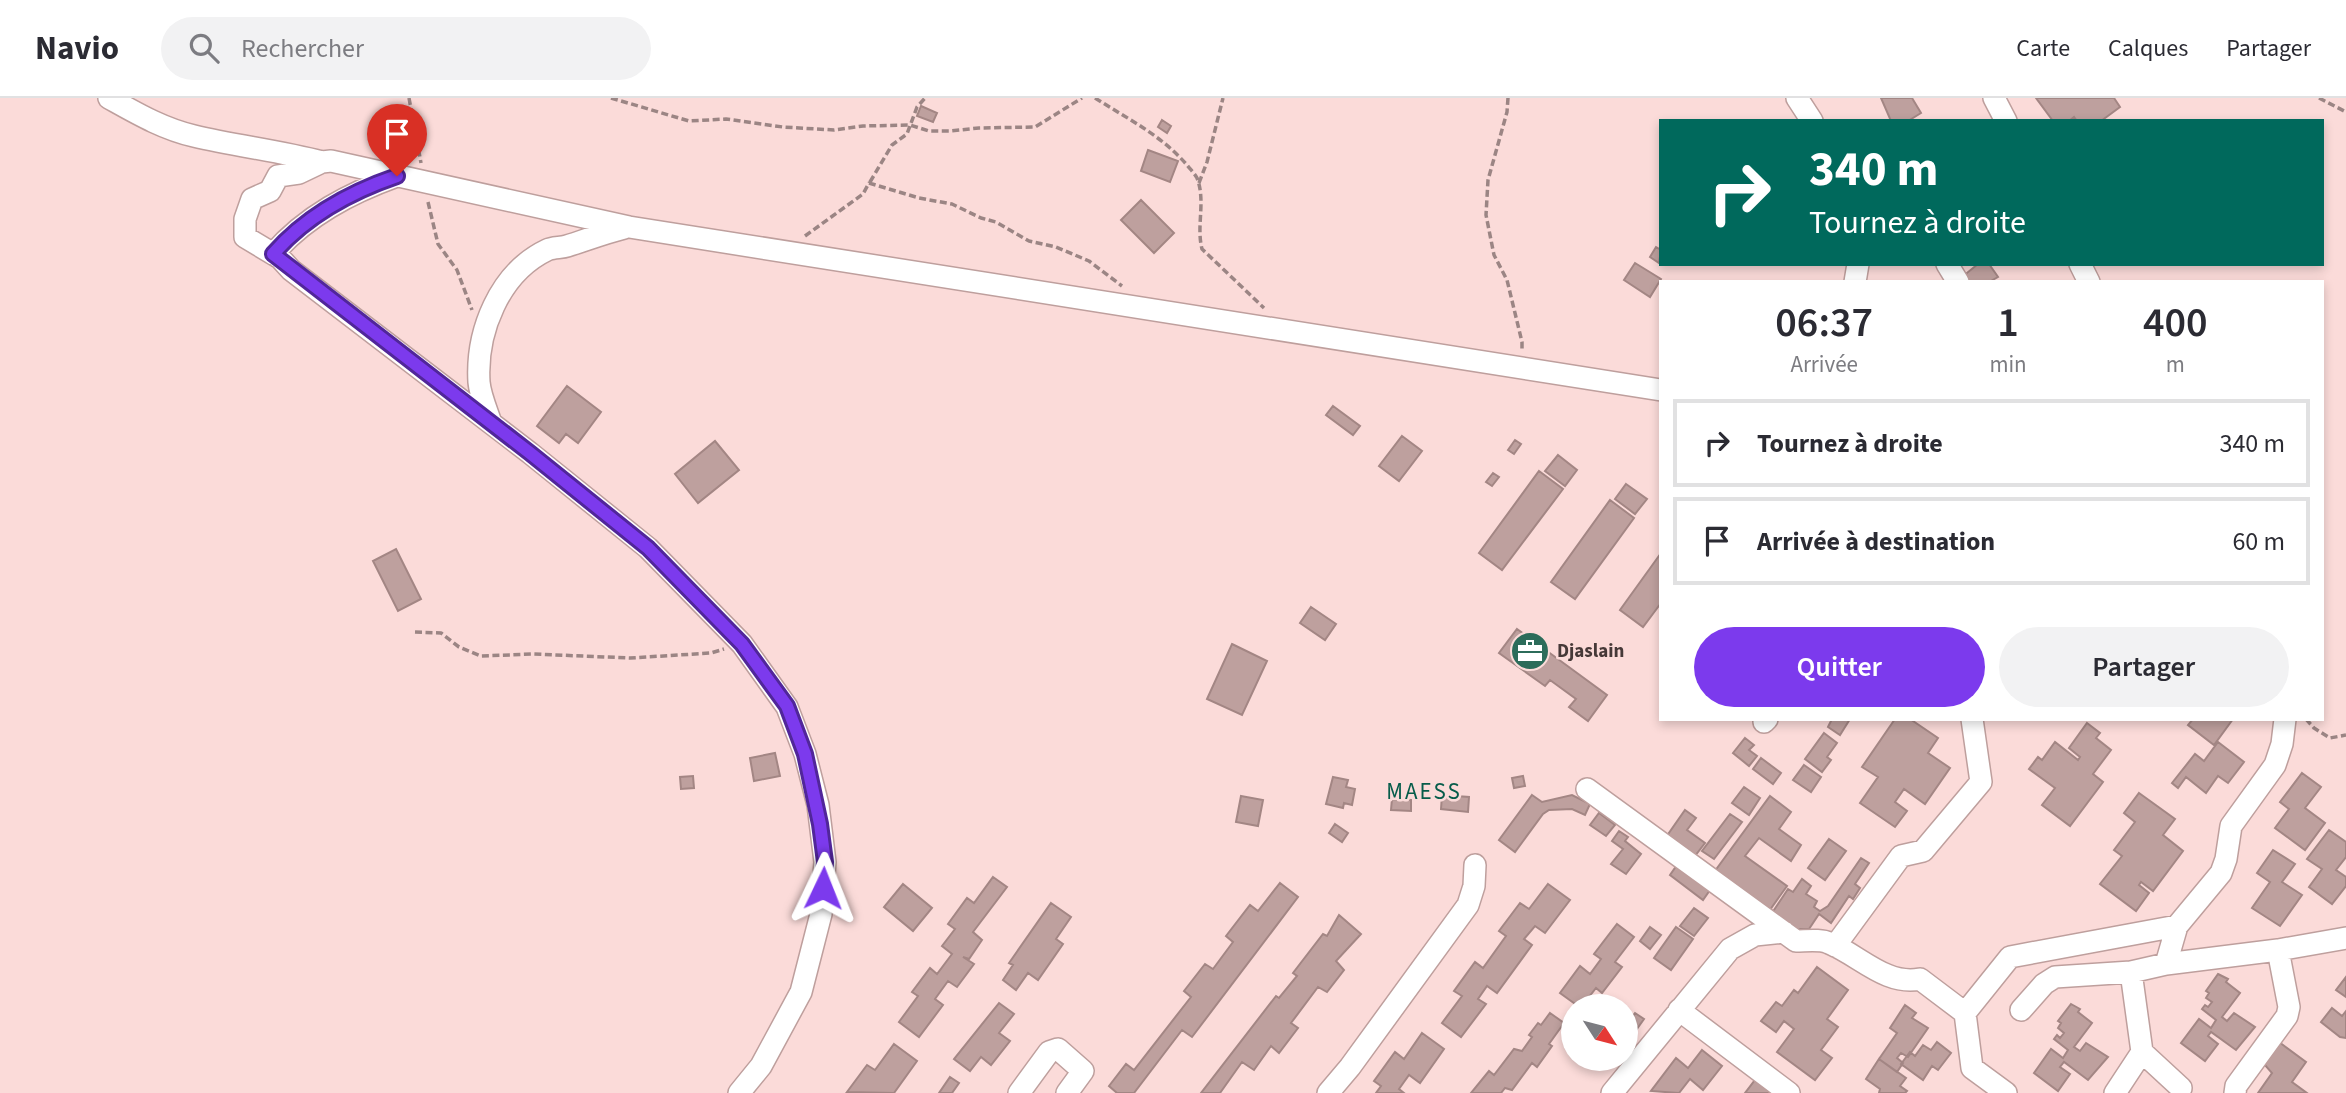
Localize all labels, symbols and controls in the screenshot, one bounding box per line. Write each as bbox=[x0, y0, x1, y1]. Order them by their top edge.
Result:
search box bbox=[161, 17, 651, 80]
text: Navio bbox=[35, 25, 119, 72]
icon: search bbox=[185, 29, 223, 67]
text: Rechercher bbox=[241, 30, 364, 67]
text: Carte bbox=[2016, 31, 2070, 66]
text: Calques bbox=[2108, 31, 2188, 66]
text: Partager bbox=[2226, 31, 2311, 66]
pin bbox=[367, 104, 427, 176]
icon: arrive bbox=[378, 115, 416, 153]
text: 340 m bbox=[1809, 135, 1938, 205]
icon: right bbox=[1694, 147, 1785, 238]
text: Tournez à droite bbox=[1809, 200, 2026, 246]
text: 06:37 bbox=[1775, 293, 1873, 353]
text: 1 bbox=[1997, 293, 2019, 353]
text: 400 bbox=[2143, 293, 2208, 353]
text: Arrivée bbox=[1790, 348, 1858, 381]
text: min bbox=[1989, 348, 2027, 381]
text: m bbox=[2166, 348, 2185, 381]
icon: right bbox=[1698, 424, 1736, 462]
text: Tournez à droite bbox=[1757, 425, 1943, 462]
text: 340 m bbox=[2219, 425, 2285, 462]
icon: arrive bbox=[1698, 522, 1736, 560]
text: Arrivée à destination bbox=[1757, 523, 1995, 560]
text: 60 m bbox=[2232, 523, 2285, 560]
button: Quitter bbox=[1694, 627, 1985, 707]
button: Partager bbox=[1999, 627, 2289, 707]
office icon: Djaslain bbox=[1509, 630, 1551, 672]
place label: Djaslain bbox=[1557, 638, 1624, 665]
district label: MAESS bbox=[1386, 775, 1462, 808]
position arrow bbox=[786, 851, 860, 925]
north arrow bbox=[1561, 994, 1638, 1071]
map controls bbox=[1561, 994, 1638, 1071]

